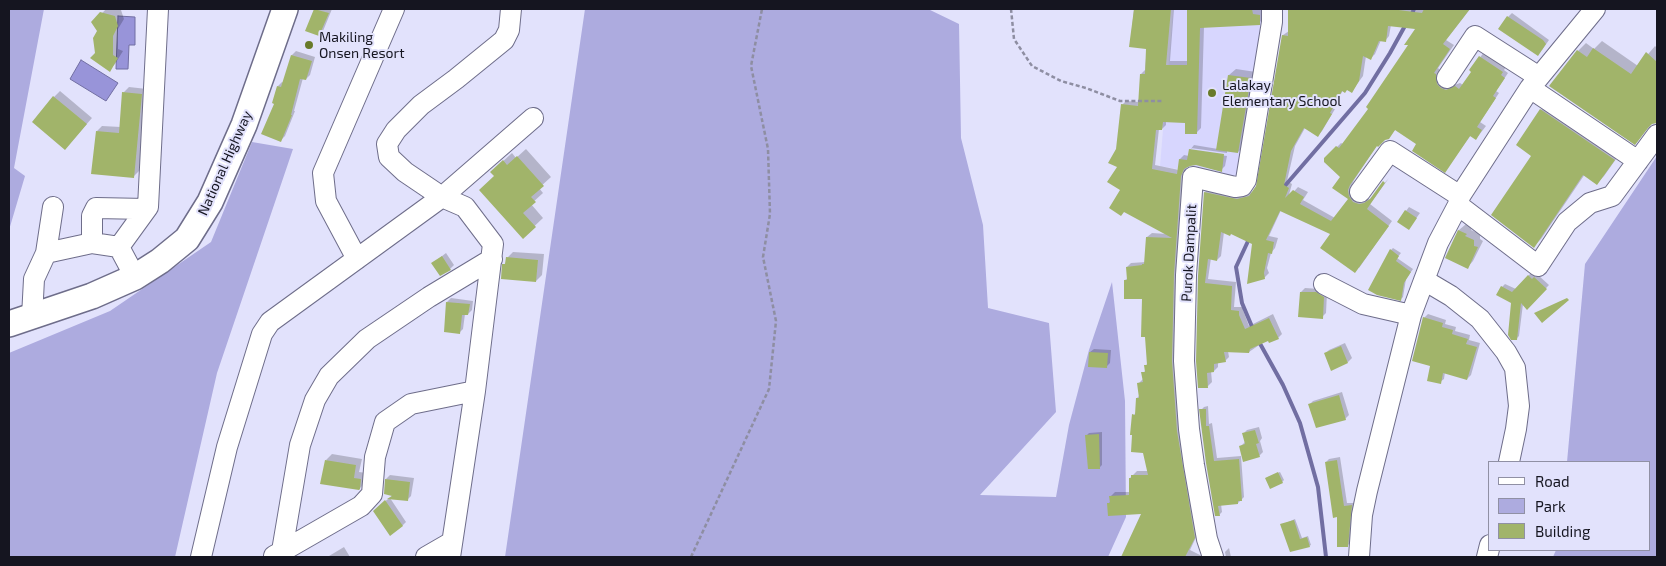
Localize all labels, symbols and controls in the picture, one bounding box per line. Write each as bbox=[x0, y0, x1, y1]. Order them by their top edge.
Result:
place label: Makiling Onsen Resort bbox=[319, 29, 404, 62]
marker: Makiling Onsen Resort bbox=[303, 39, 315, 51]
place label: Lalakay Elementary School bbox=[1222, 77, 1341, 110]
marker: Lalakay Elementary School bbox=[1206, 87, 1218, 99]
street label: National Highway bbox=[194, 108, 256, 218]
street label: Purok Dampalit bbox=[1178, 204, 1200, 302]
legend bbox=[1488, 461, 1651, 551]
text: Road bbox=[1535, 472, 1570, 490]
text: Park bbox=[1535, 497, 1566, 515]
text: Building bbox=[1535, 522, 1590, 540]

